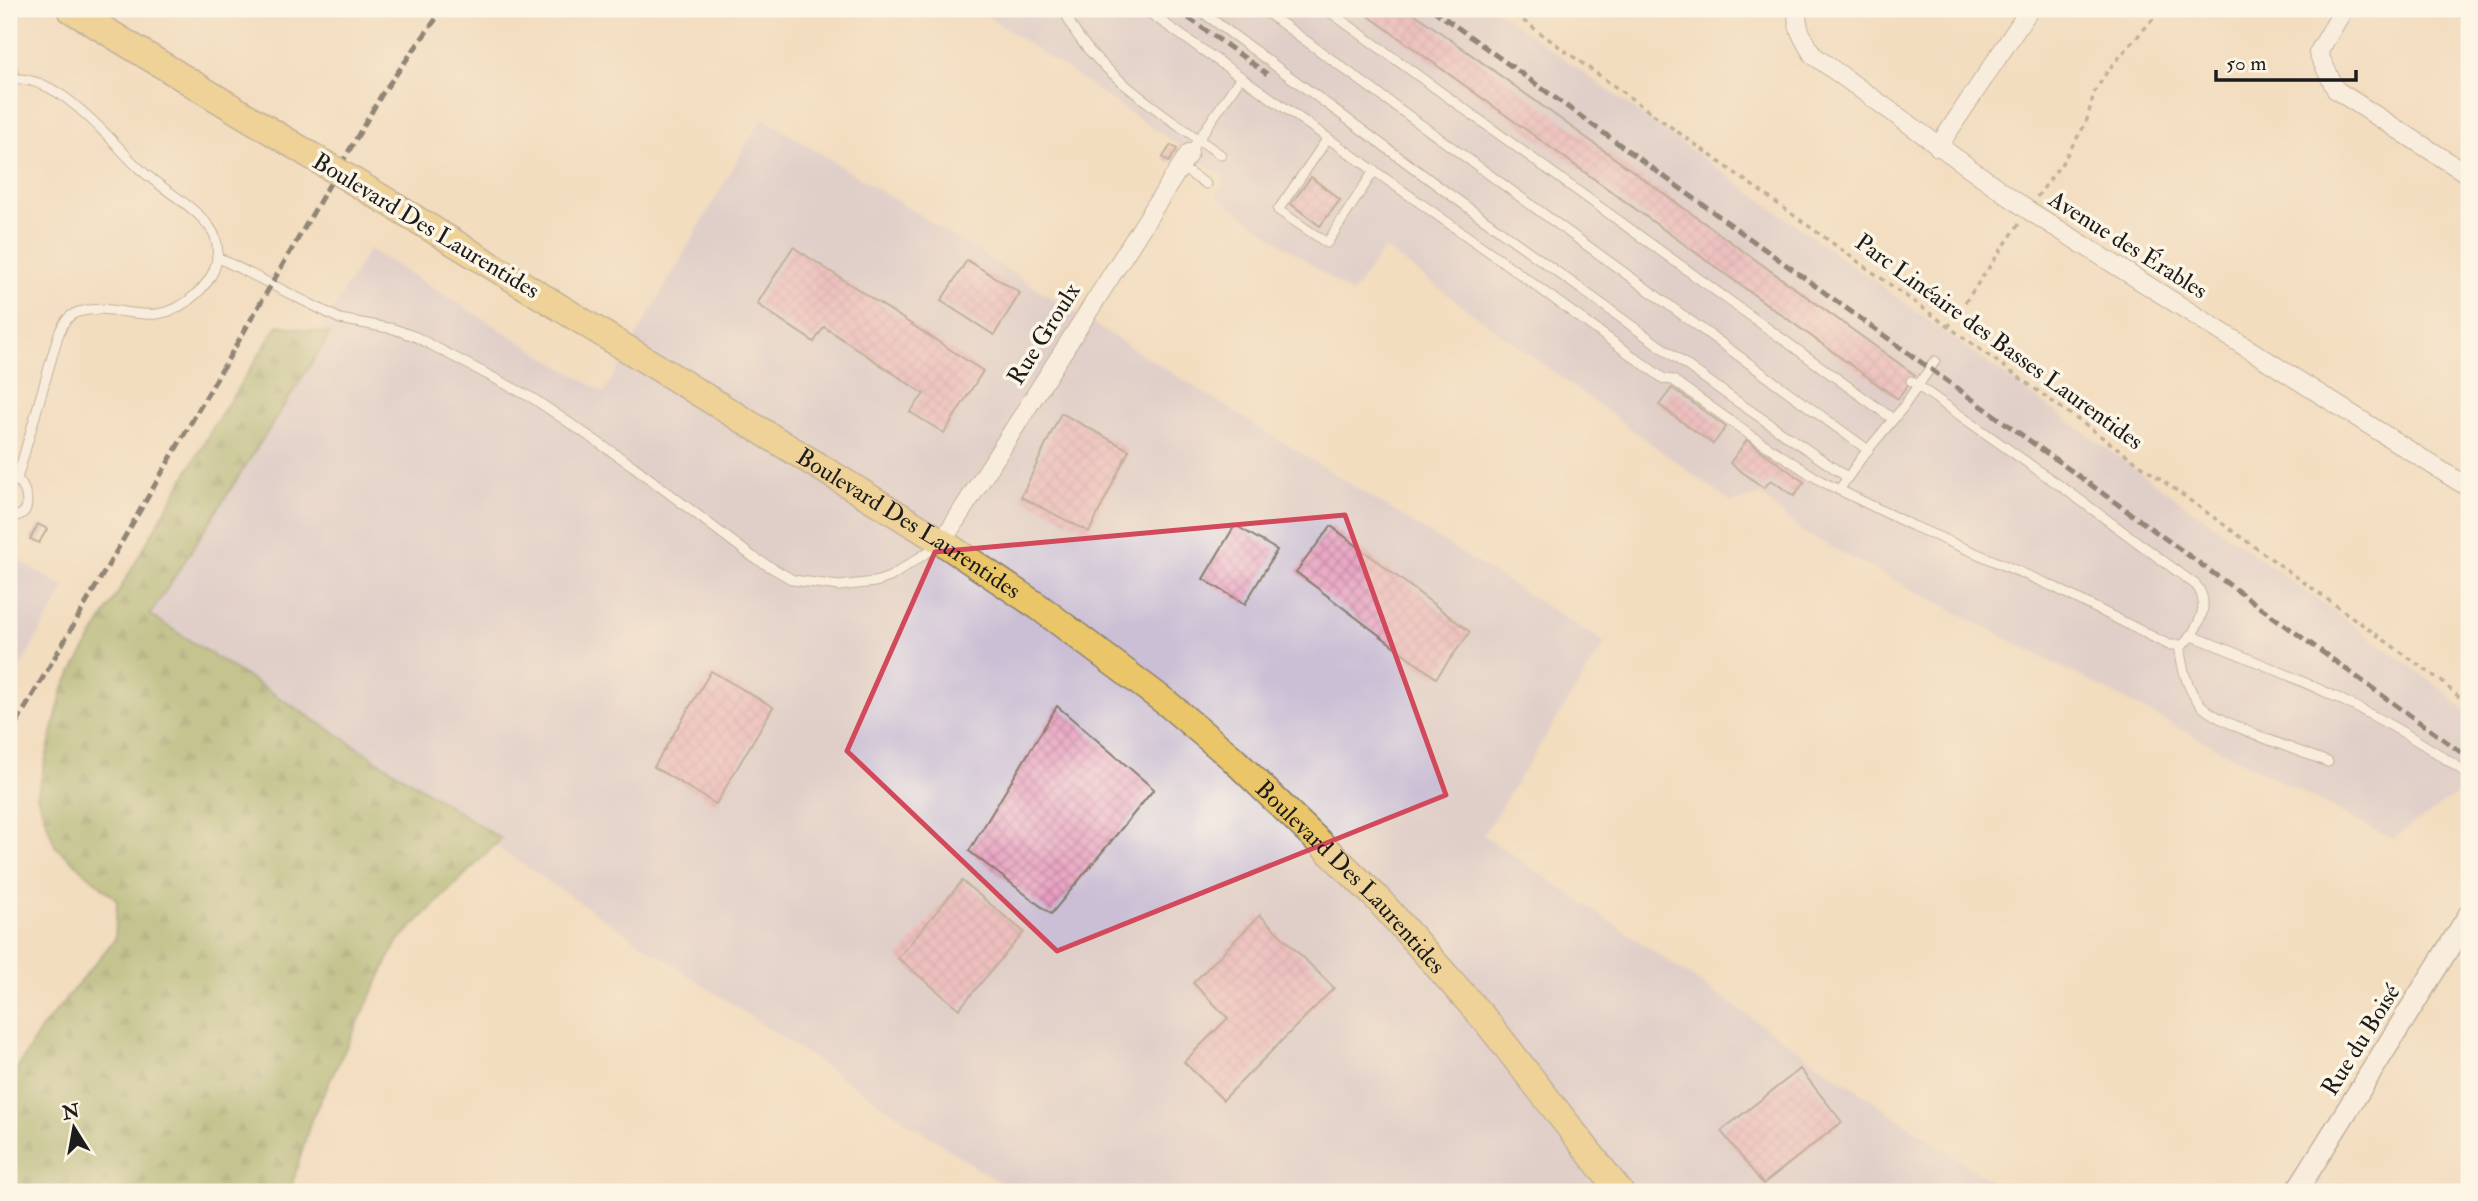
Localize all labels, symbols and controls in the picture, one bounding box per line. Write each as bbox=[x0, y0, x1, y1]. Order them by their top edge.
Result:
scale bar bbox=[2216, 38, 2356, 82]
text: 50 m bbox=[2226, 50, 2267, 77]
street label: Boulevard Des Laurentides bbox=[307, 146, 545, 306]
street label: Avenue des Érables bbox=[2042, 182, 2214, 306]
street label: Parc Linéaire des Basses Laurentides bbox=[1849, 227, 2149, 457]
street label: Rue Groulx bbox=[1001, 277, 1088, 391]
street label: Boulevard Des Laurentides bbox=[791, 441, 1027, 606]
street label: Boulevard Des Laurentides bbox=[1249, 773, 1452, 980]
street label: Rue du Boisé bbox=[2315, 978, 2408, 1101]
north arrow bbox=[38, 1092, 108, 1162]
text: N bbox=[59, 1099, 83, 1126]

